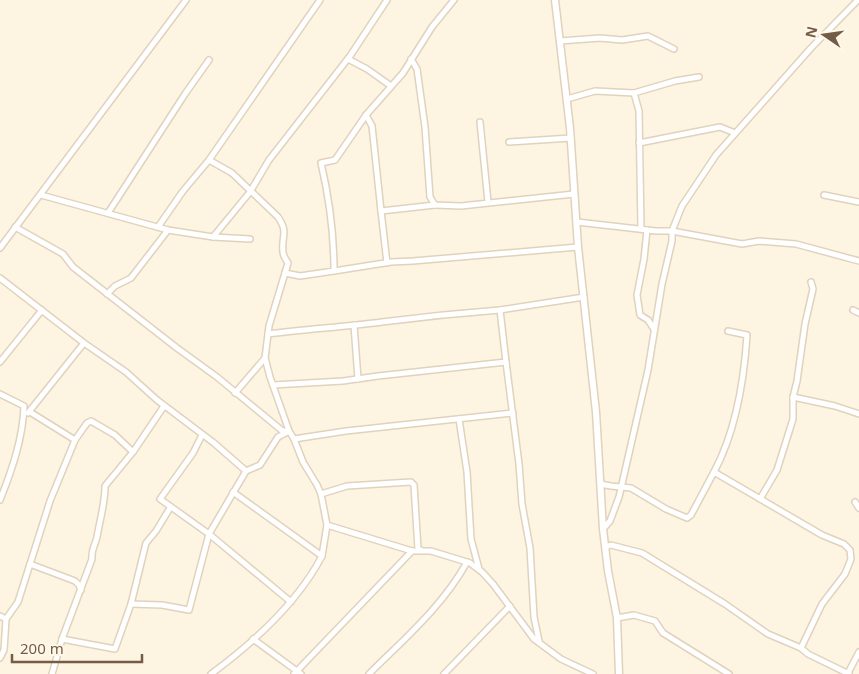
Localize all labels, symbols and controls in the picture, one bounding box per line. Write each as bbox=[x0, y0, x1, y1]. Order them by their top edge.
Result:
north arrow bbox=[799, 10, 849, 60]
text: N bbox=[800, 24, 821, 40]
scale bar bbox=[12, 632, 142, 664]
text: 200 m bbox=[20, 638, 64, 658]

